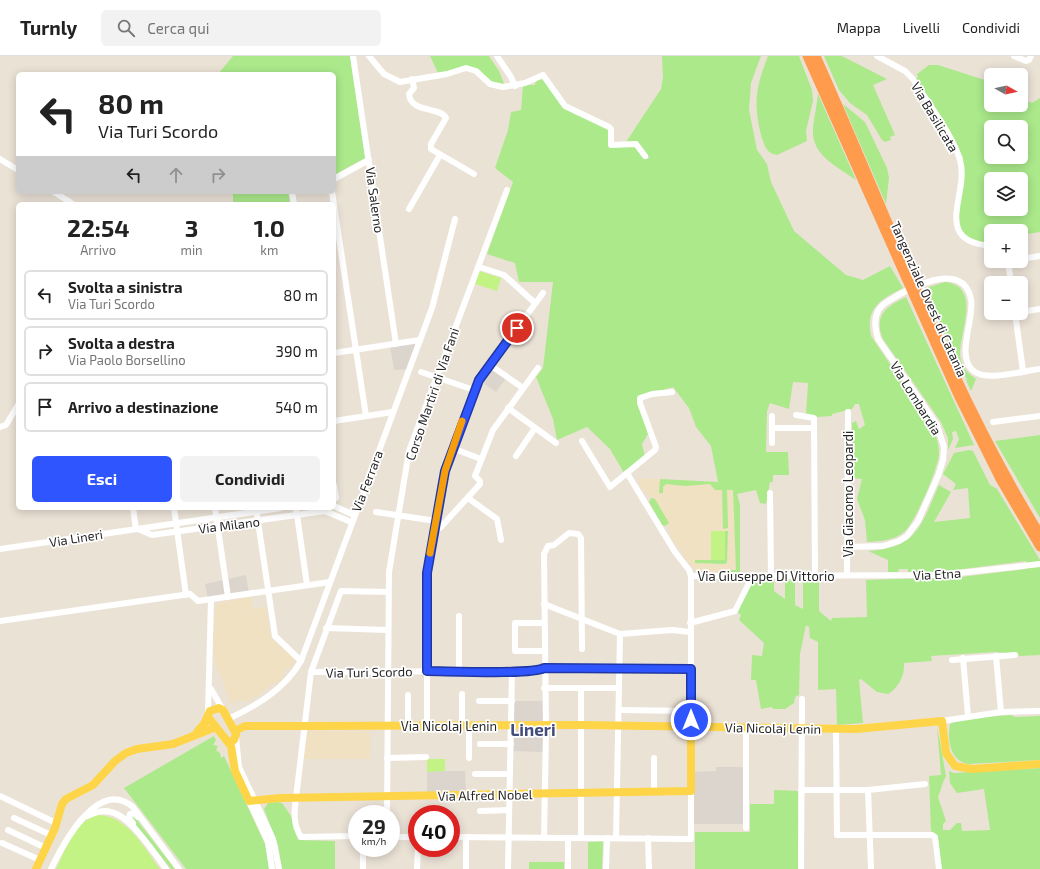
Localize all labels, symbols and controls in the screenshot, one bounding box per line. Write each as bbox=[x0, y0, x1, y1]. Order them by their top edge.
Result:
search box bbox=[101, 10, 381, 46]
text: Turnly bbox=[20, 16, 77, 39]
icon: search bbox=[115, 17, 137, 39]
text: Cerca qui bbox=[147, 19, 209, 37]
text: Mappa bbox=[837, 19, 881, 36]
text: Livelli bbox=[903, 19, 940, 36]
text: Condividi bbox=[962, 19, 1020, 36]
north arrow bbox=[984, 68, 1028, 112]
map controls bbox=[984, 68, 1028, 320]
street label: Via Basilicata bbox=[908, 79, 962, 155]
text: 80 m bbox=[98, 86, 164, 120]
icon: left bbox=[32, 88, 84, 140]
text: Via Turi Scordo bbox=[98, 120, 218, 142]
button: search bbox=[984, 120, 1028, 164]
icon: left bbox=[123, 164, 145, 186]
icon: ahead bbox=[165, 164, 187, 186]
icon: right bbox=[207, 164, 229, 186]
street label: Via Salerno bbox=[362, 166, 388, 234]
button: layers bbox=[984, 172, 1028, 216]
text: 22:54 bbox=[67, 213, 130, 242]
text: 3 bbox=[185, 213, 198, 242]
text: 1.0 bbox=[254, 213, 285, 242]
street label: Tangenziale Ovest di Catania bbox=[887, 219, 971, 379]
button: + bbox=[984, 224, 1028, 268]
text: Arrivo bbox=[80, 242, 116, 258]
text: min bbox=[181, 242, 203, 258]
text: km bbox=[260, 242, 278, 258]
button: − bbox=[984, 276, 1028, 320]
text: Svolta a sinistra bbox=[68, 278, 183, 296]
icon: left bbox=[34, 284, 56, 306]
text: 80 m bbox=[283, 286, 318, 304]
text: Via Turi Scordo bbox=[68, 296, 155, 312]
pin bbox=[500, 311, 534, 345]
icon: arrive bbox=[506, 317, 528, 339]
street label: Corso Martiri di Via Fani bbox=[402, 326, 462, 462]
text: Svolta a destra bbox=[68, 334, 175, 352]
icon: right bbox=[34, 340, 56, 362]
text: 390 m bbox=[276, 342, 318, 360]
text: Via Paolo Borsellino bbox=[68, 352, 186, 368]
street label: Via Lombardia bbox=[887, 358, 945, 438]
icon: arrive bbox=[34, 396, 56, 418]
text: Arrivo a destinazione bbox=[68, 398, 219, 416]
text: 540 m bbox=[275, 398, 318, 416]
street label: Via Giacomo Leopardi bbox=[840, 431, 856, 557]
street label: Via Ferrara bbox=[348, 448, 386, 514]
button: Esci bbox=[32, 456, 172, 502]
button: Condividi bbox=[180, 456, 320, 502]
street label: Via Milano bbox=[197, 513, 261, 537]
street label: Via Lineri bbox=[48, 526, 104, 550]
street label: Via Etna bbox=[913, 565, 961, 583]
street label: Via Giuseppe Di Vittorio bbox=[697, 568, 835, 584]
street label: Via Turi Scordo bbox=[325, 663, 413, 681]
position arrow bbox=[670, 699, 712, 741]
street label: Via Nicolaj Lenin bbox=[401, 718, 497, 734]
district label: Lineri bbox=[510, 719, 556, 739]
street label: Via Nicolaj Lenin bbox=[725, 719, 821, 737]
street label: Via Alfred Nobel bbox=[437, 786, 533, 804]
speed limit sign: 40 bbox=[408, 805, 460, 857]
text: 29 bbox=[362, 814, 386, 838]
text: km/h bbox=[362, 835, 386, 847]

